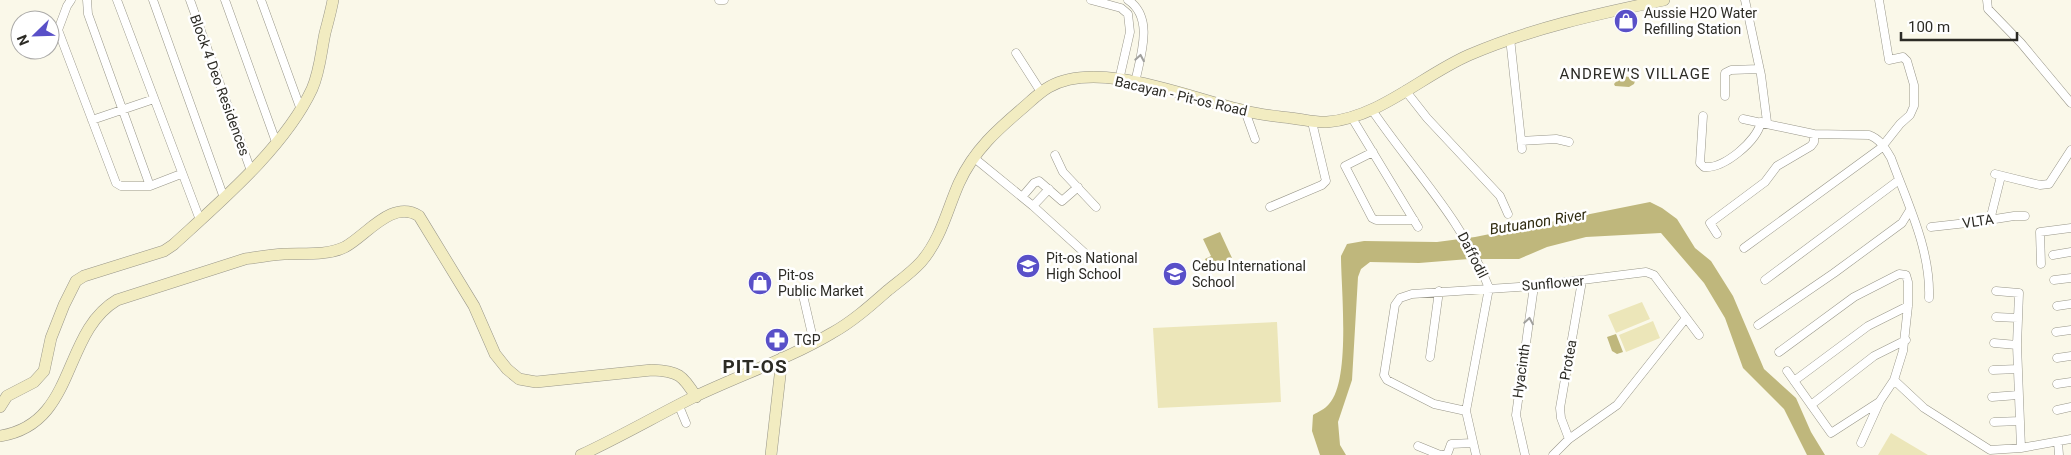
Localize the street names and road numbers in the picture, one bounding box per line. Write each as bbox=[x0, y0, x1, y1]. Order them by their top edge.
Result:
street label: Block 4 Deo Residences bbox=[187, 12, 253, 158]
street label: Bacayan - Pit-os Road bbox=[1113, 73, 1249, 119]
street label: VLTA bbox=[1961, 211, 1995, 231]
street label: Daffodil bbox=[1455, 229, 1491, 281]
street label: Sunflower bbox=[1521, 272, 1585, 294]
street label: Protea bbox=[1557, 338, 1579, 382]
street label: Hyacinth bbox=[1509, 343, 1533, 399]

